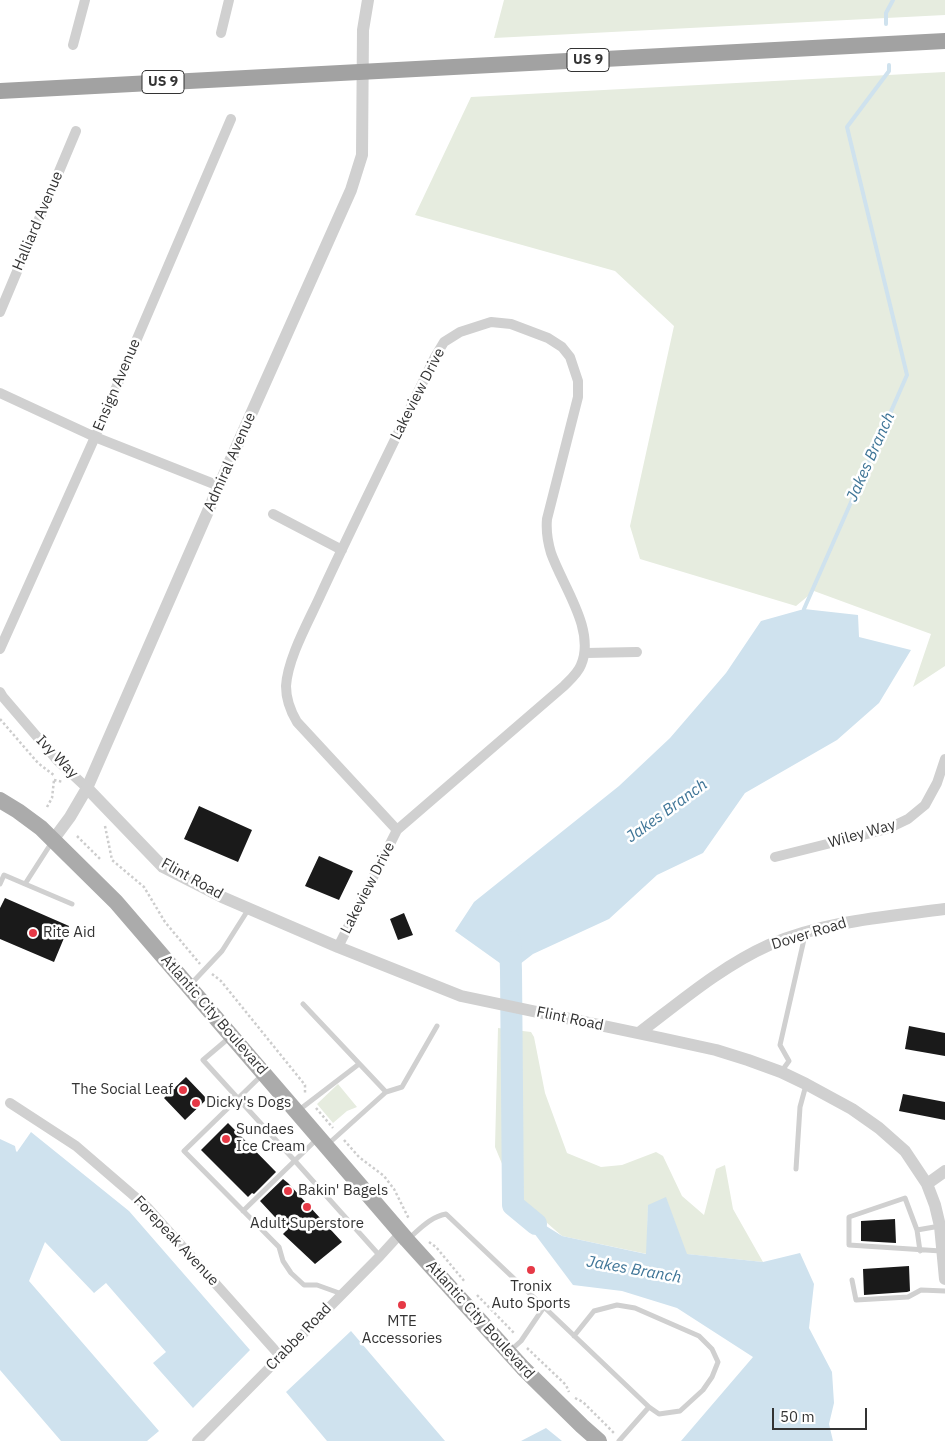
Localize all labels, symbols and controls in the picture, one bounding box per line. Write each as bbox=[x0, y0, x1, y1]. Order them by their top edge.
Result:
road number: US 9 bbox=[567, 48, 609, 72]
road number: US 9 bbox=[142, 70, 184, 94]
street label: Halliard Avenue bbox=[9, 169, 67, 273]
street label: Ensign Avenue bbox=[89, 336, 145, 434]
street label: Lakeview Drive bbox=[387, 345, 449, 443]
water label: Jakes Branch bbox=[843, 409, 899, 505]
street label: Admiral Avenue bbox=[200, 410, 260, 514]
street label: Ivy Way bbox=[32, 732, 82, 782]
water label: Jakes Branch bbox=[623, 775, 711, 847]
street label: Wiley Way bbox=[826, 816, 898, 852]
street label: Lakeview Drive bbox=[337, 839, 399, 937]
street label: Flint Road bbox=[158, 855, 226, 903]
street label: Dover Road bbox=[769, 914, 849, 954]
place label: Rite Aid bbox=[43, 924, 95, 942]
marker: Rite Aid bbox=[27, 927, 39, 939]
street label: Atlantic City Boulevard bbox=[157, 951, 271, 1079]
street label: Flint Road bbox=[535, 1003, 605, 1035]
place label: The Social Leaf bbox=[72, 1081, 173, 1099]
marker: The Social Leaf bbox=[177, 1084, 189, 1096]
place label: Dicky's Dogs bbox=[206, 1094, 291, 1112]
marker: Dicky's Dogs bbox=[190, 1097, 202, 1109]
place label: Sundaes Ice Cream bbox=[236, 1121, 305, 1156]
marker: Sundaes Ice Cream bbox=[220, 1133, 232, 1145]
place label: Bakin' Bagels bbox=[298, 1182, 388, 1200]
marker: Bakin' Bagels bbox=[282, 1185, 294, 1197]
street label: Forepeak Avenue bbox=[130, 1192, 222, 1290]
marker: Adult Superstore bbox=[301, 1201, 313, 1213]
place label: Adult Superstore bbox=[250, 1215, 364, 1233]
water label: Jakes Branch bbox=[585, 1252, 683, 1288]
street label: Atlantic City Boulevard bbox=[422, 1257, 538, 1383]
marker: Tronix Auto Sports bbox=[525, 1264, 537, 1276]
place label: Tronix Auto Sports bbox=[491, 1278, 571, 1313]
marker: MTE Accessories bbox=[396, 1299, 408, 1311]
street label: Crabbe Road bbox=[263, 1300, 335, 1374]
place label: MTE Accessories bbox=[362, 1313, 442, 1348]
scale bar bbox=[775, 1398, 870, 1430]
text: 50 m bbox=[780, 1407, 815, 1426]

